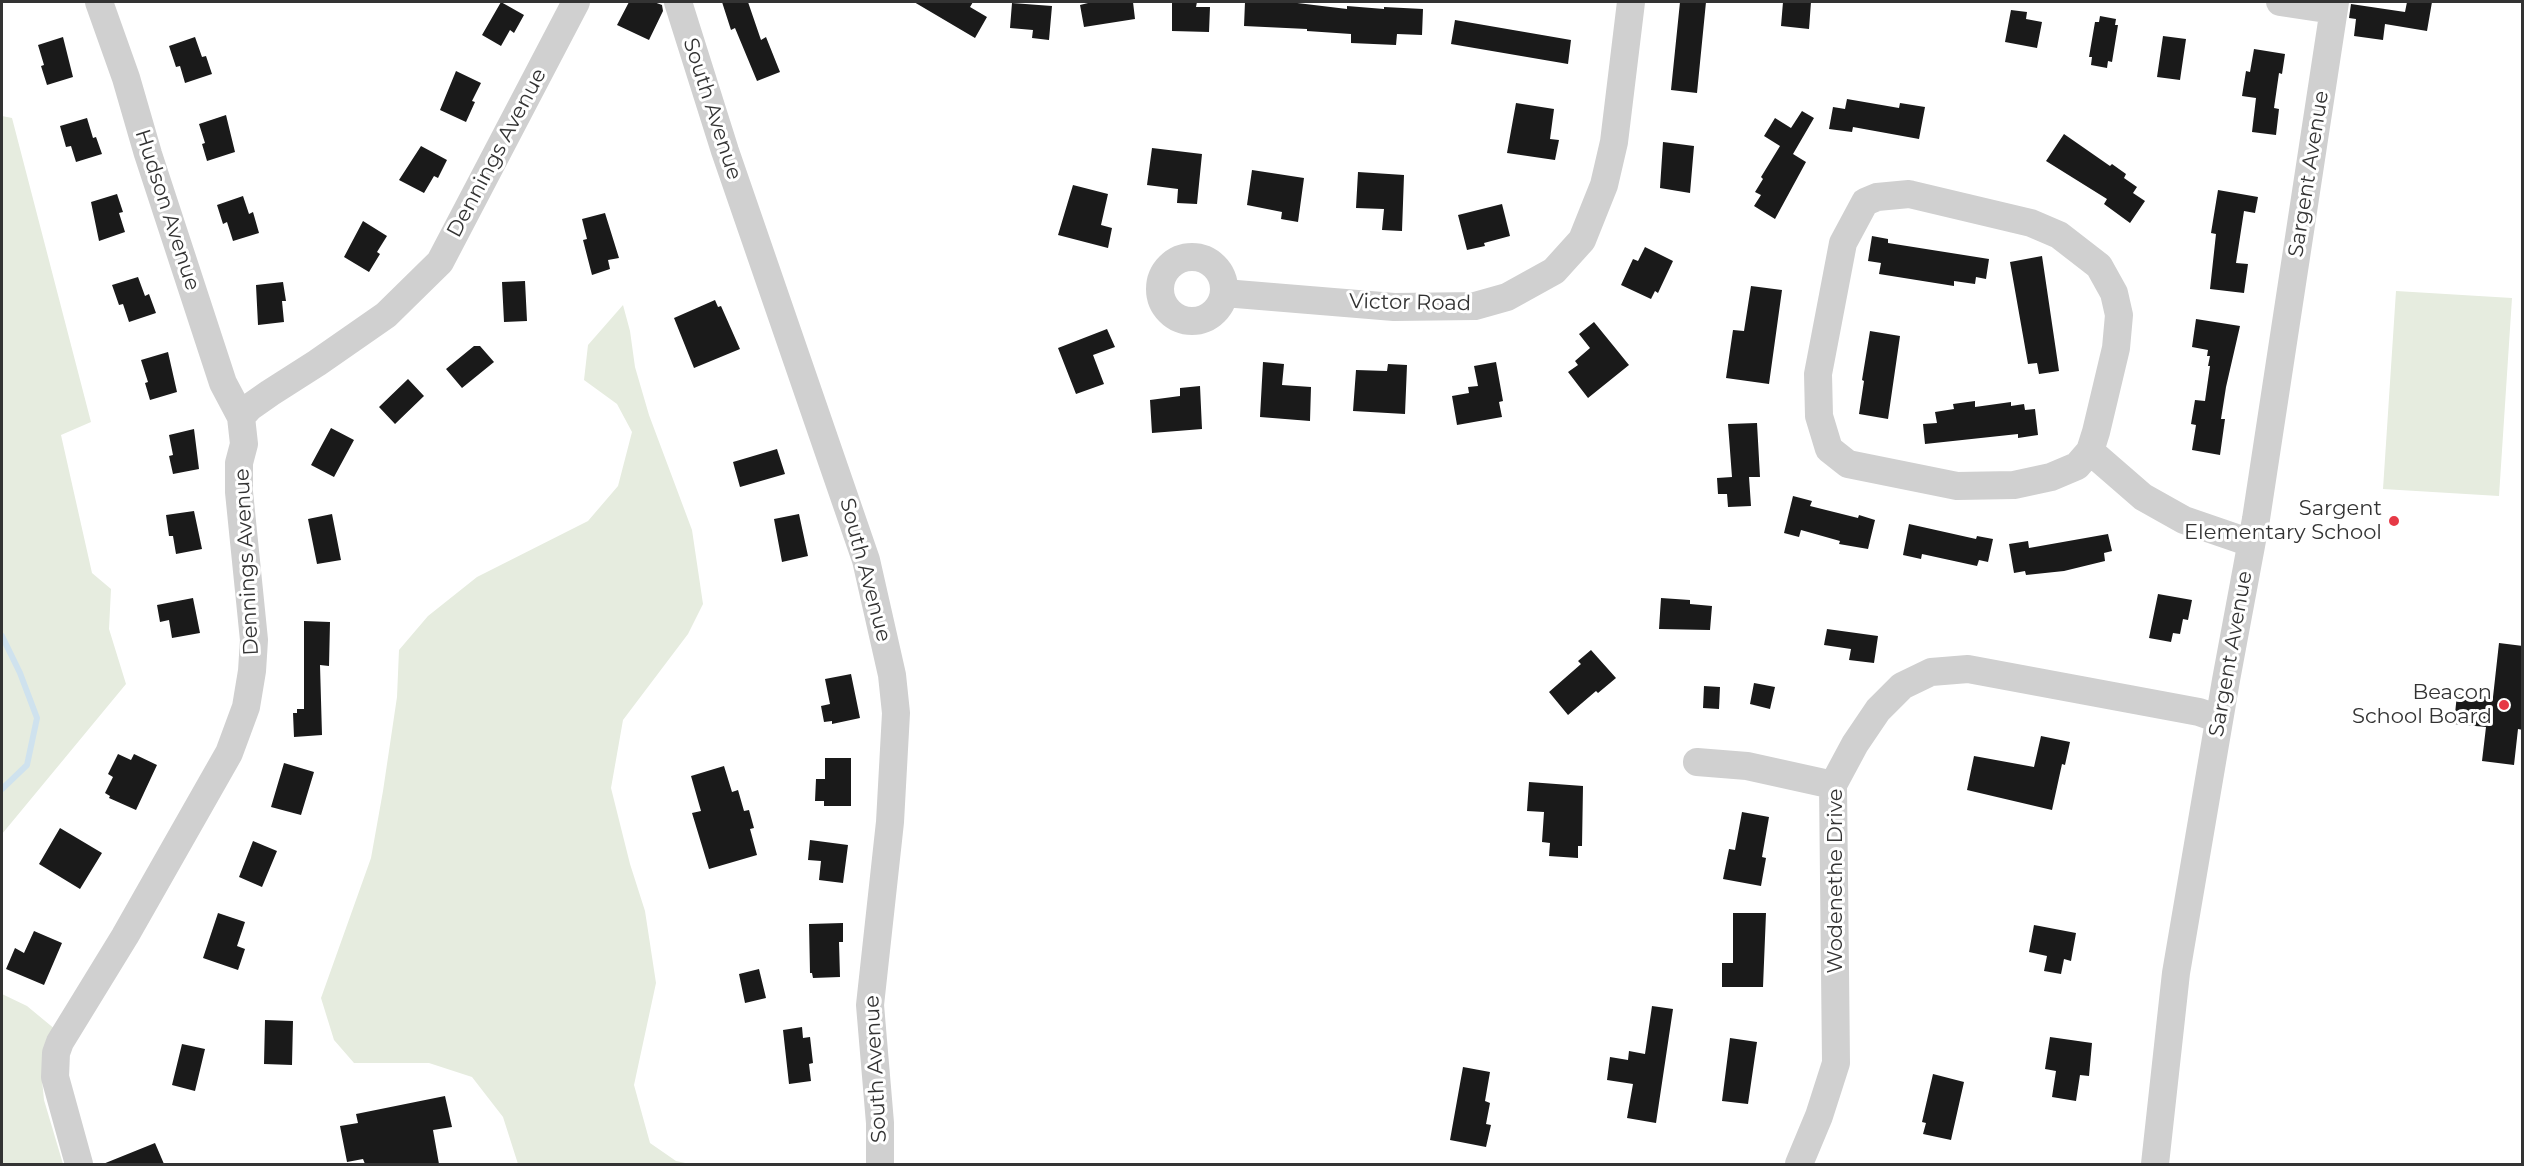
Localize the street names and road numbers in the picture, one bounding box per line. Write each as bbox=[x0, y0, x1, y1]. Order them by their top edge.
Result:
street label: South Avenue bbox=[677, 35, 747, 183]
street label: Dennings Avenue bbox=[442, 64, 552, 242]
street label: Sargent Avenue bbox=[2283, 89, 2335, 259]
street label: Hudson Avenue bbox=[129, 126, 205, 294]
street label: Victor Road bbox=[1349, 289, 1471, 317]
street label: Dennings Avenue bbox=[230, 468, 264, 656]
street label: South Avenue bbox=[834, 495, 896, 645]
street label: Sargent Avenue bbox=[2204, 569, 2258, 739]
street label: Wodenethe Drive bbox=[1823, 788, 1849, 974]
street label: South Avenue bbox=[860, 995, 892, 1143]

